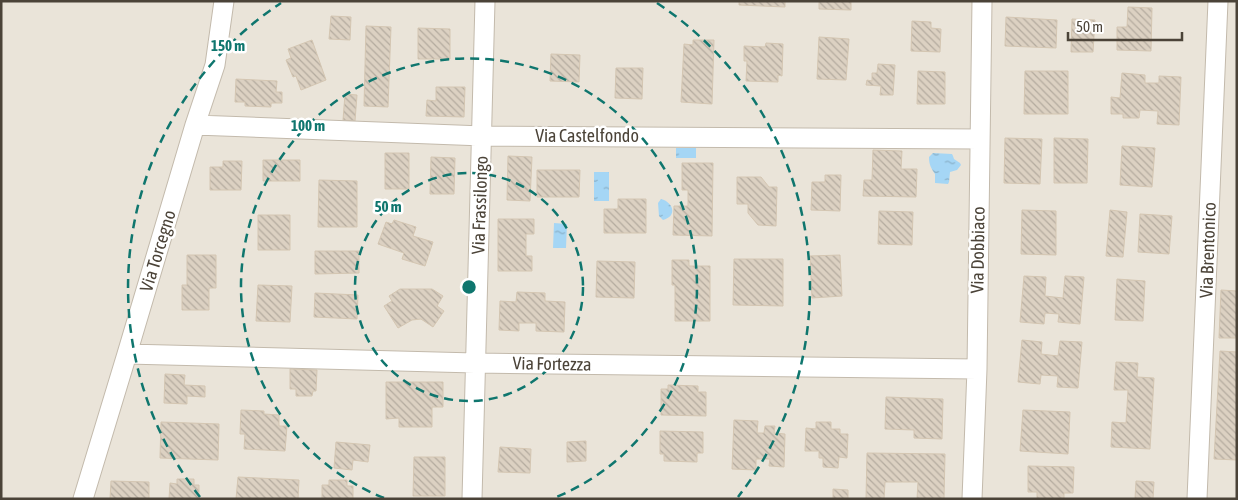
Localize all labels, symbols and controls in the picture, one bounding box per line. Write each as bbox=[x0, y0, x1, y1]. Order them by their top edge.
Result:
scale bar bbox=[1068, 10, 1182, 42]
text: 50 m bbox=[1076, 18, 1103, 35]
text: 150 m bbox=[211, 37, 245, 54]
text: 100 m bbox=[291, 117, 325, 134]
street label: Via Castelfondo bbox=[535, 125, 639, 146]
street label: Via Frassilongo bbox=[467, 155, 492, 255]
text: 50 m bbox=[375, 198, 402, 215]
street label: Via Brentonico bbox=[1195, 202, 1220, 298]
street label: Via Dobbiaco bbox=[966, 206, 989, 294]
street label: Via Torcegno bbox=[135, 208, 180, 294]
centre of rings bbox=[460, 278, 478, 296]
street label: Via Fortezza bbox=[512, 352, 592, 375]

